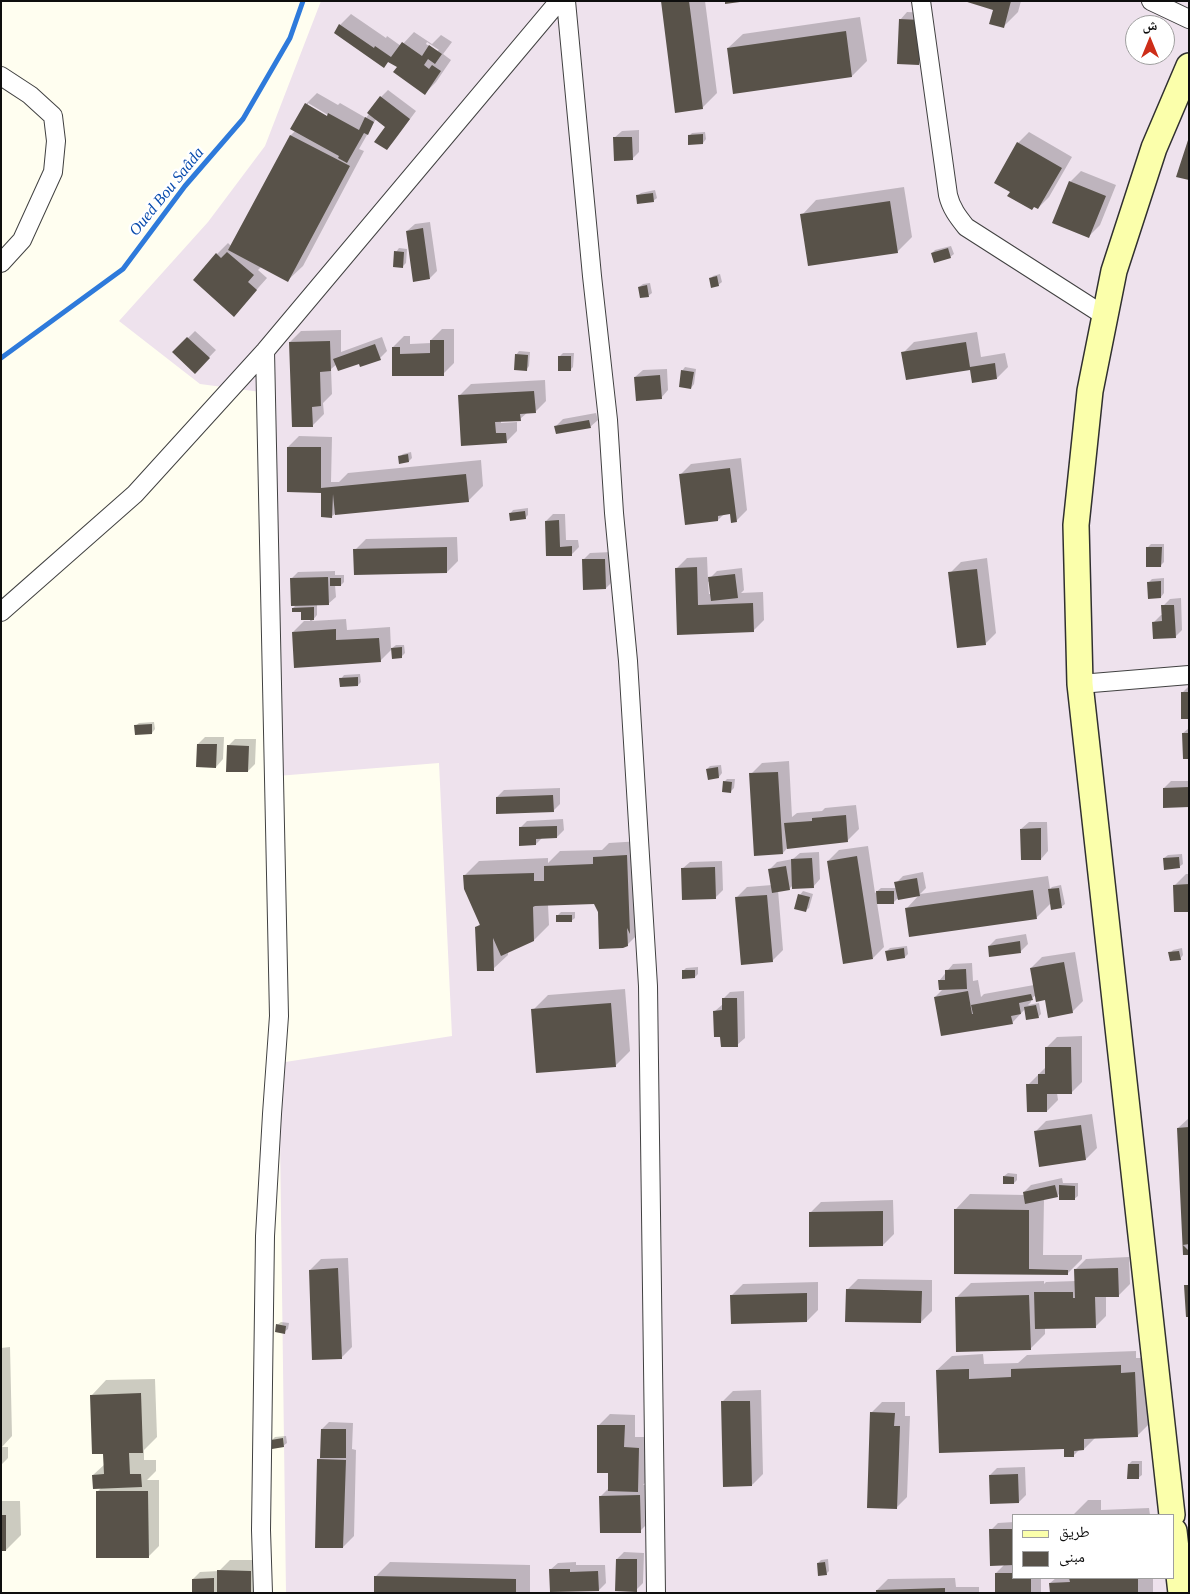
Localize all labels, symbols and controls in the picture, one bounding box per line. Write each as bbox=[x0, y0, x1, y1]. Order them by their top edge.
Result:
north arrow bbox=[1125, 15, 1175, 65]
text: ش bbox=[1143, 18, 1157, 33]
water label: Oued Bou Saâda bbox=[125, 144, 209, 240]
legend bbox=[1012, 1514, 1175, 1579]
text: طريق bbox=[1059, 1524, 1090, 1540]
text: مبنى bbox=[1059, 1549, 1085, 1565]

